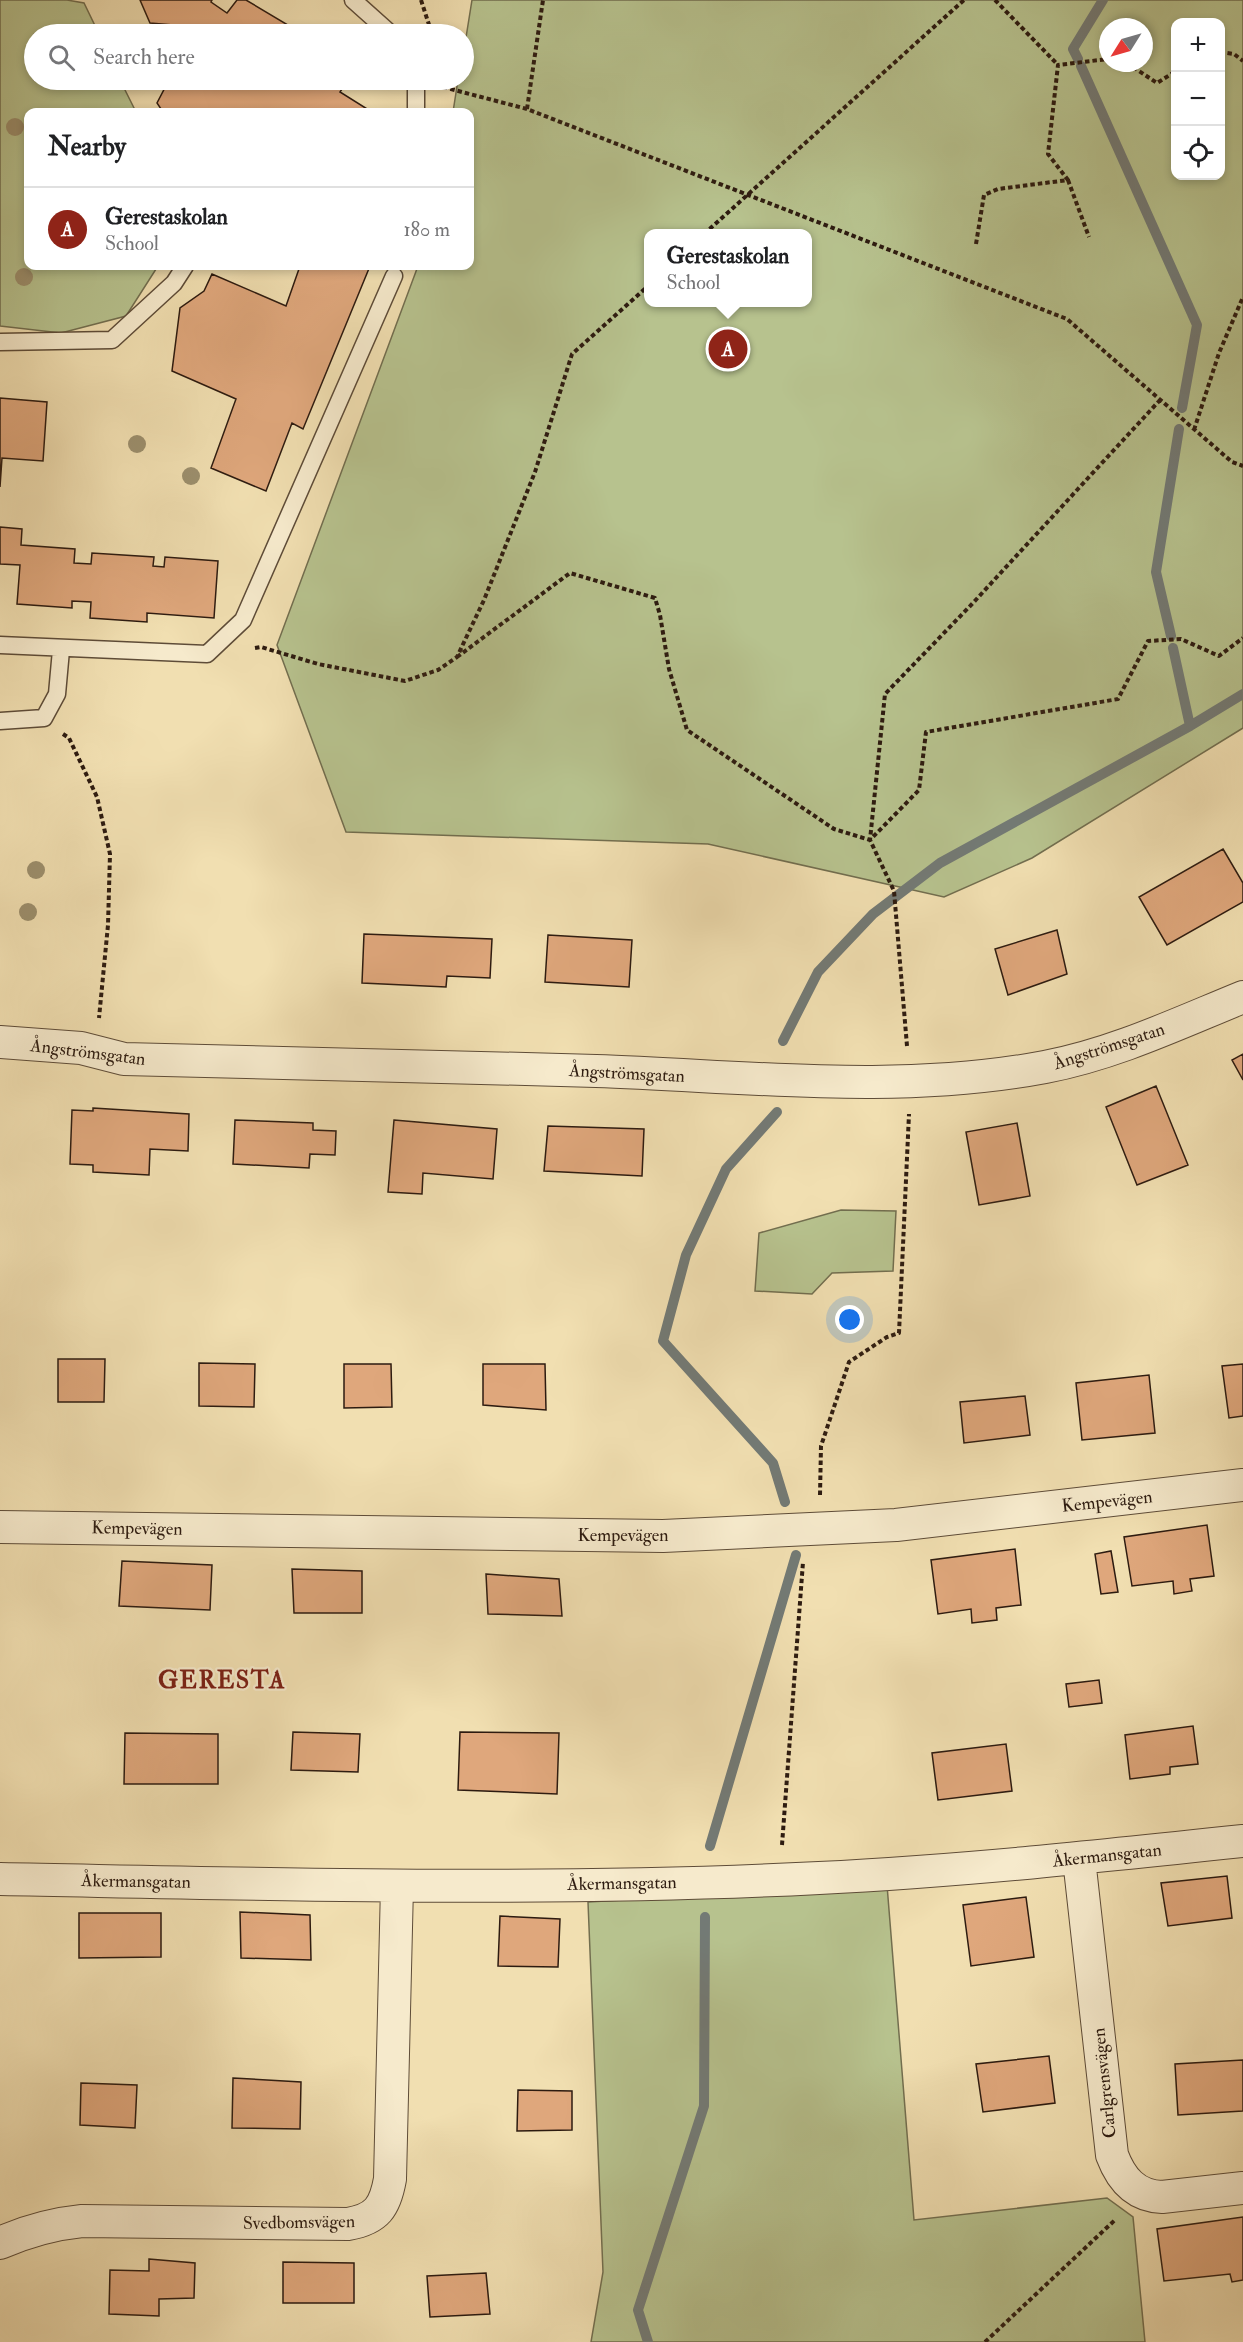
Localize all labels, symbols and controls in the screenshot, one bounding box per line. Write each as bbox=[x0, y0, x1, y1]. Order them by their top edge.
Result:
north arrow bbox=[1099, 18, 1153, 72]
map controls bbox=[1171, 18, 1225, 180]
button: + bbox=[1171, 18, 1225, 72]
search box bbox=[24, 24, 474, 90]
icon: search bbox=[45, 41, 78, 74]
text: Search here bbox=[93, 43, 195, 71]
button: − bbox=[1171, 72, 1225, 126]
button: locate bbox=[1171, 126, 1225, 180]
text: Nearby bbox=[48, 131, 126, 163]
text: Gerestaskolan bbox=[105, 203, 228, 231]
text: A bbox=[61, 217, 74, 242]
text: 180 m bbox=[403, 217, 450, 242]
popup bbox=[644, 229, 812, 307]
text: School bbox=[105, 231, 159, 256]
text: Gerestaskolan bbox=[667, 242, 789, 270]
text: School bbox=[667, 270, 721, 295]
pin: A bbox=[708, 326, 748, 372]
street label: Ångströmsgatan bbox=[1050, 1018, 1168, 1076]
street label: Ångströmsgatan bbox=[28, 1034, 147, 1071]
street label: Ångströmsgatan bbox=[568, 1059, 685, 1088]
your location bbox=[835, 1305, 864, 1334]
street label: Kempevägen bbox=[1061, 1485, 1154, 1518]
street label: Kempevägen bbox=[91, 1516, 183, 1541]
street label: Kempevägen bbox=[577, 1524, 669, 1547]
district label: GERESTA bbox=[158, 1665, 286, 1696]
street label: Åkermansgatan bbox=[1050, 1838, 1163, 1873]
street label: Åkermansgatan bbox=[80, 1869, 191, 1894]
street label: Åkermansgatan bbox=[566, 1871, 677, 1896]
street label: Carlgrensvägen bbox=[1087, 2027, 1122, 2139]
street label: Svedbomsvägen bbox=[243, 2210, 355, 2235]

